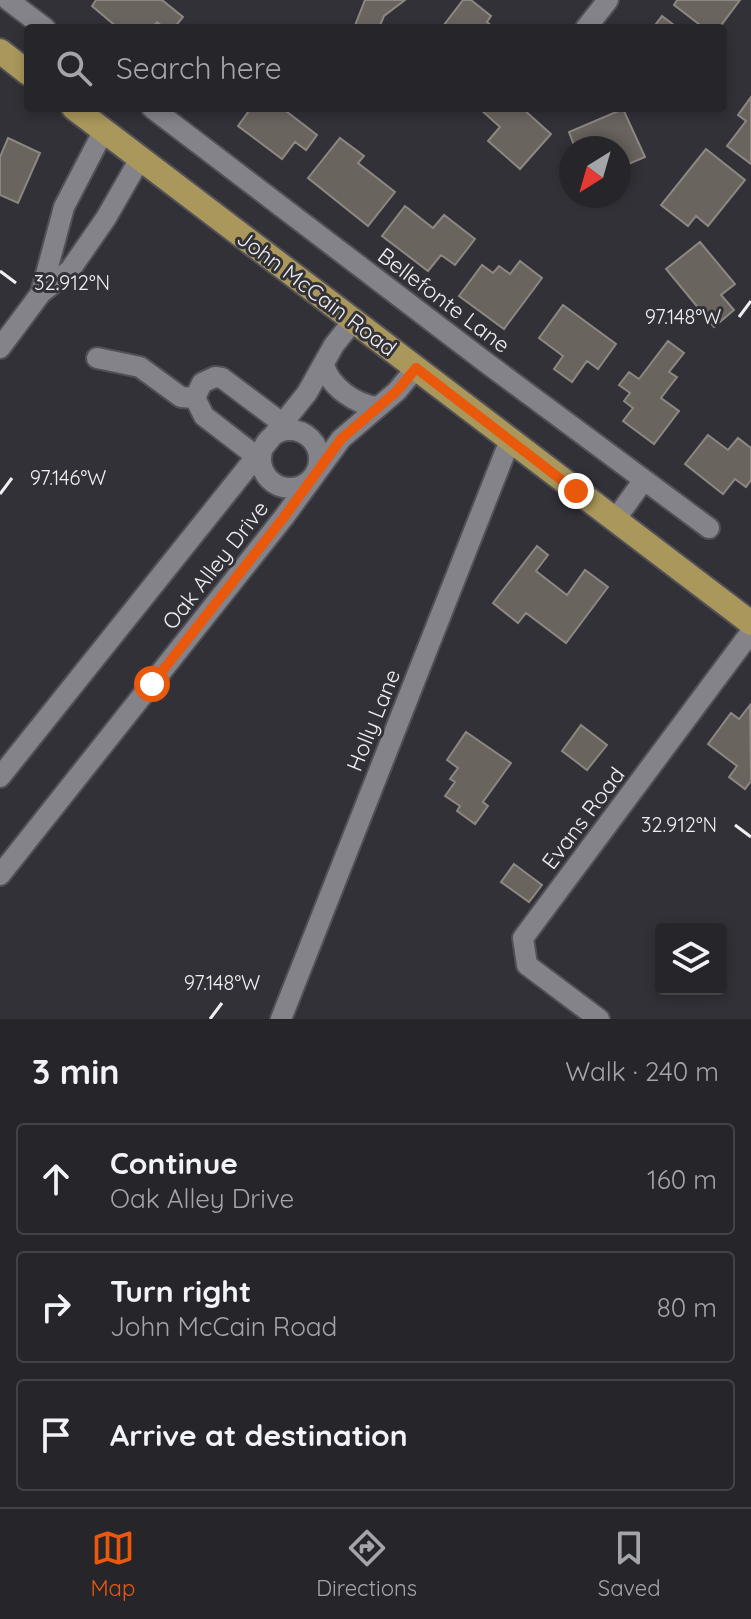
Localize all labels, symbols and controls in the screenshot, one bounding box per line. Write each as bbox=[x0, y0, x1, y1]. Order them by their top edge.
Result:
search box bbox=[24, 24, 727, 112]
icon: search bbox=[52, 46, 96, 90]
text: Search here bbox=[116, 49, 282, 87]
north arrow bbox=[559, 136, 631, 208]
street label: John McCain Road bbox=[232, 224, 402, 362]
street label: Bellefonte Lane bbox=[372, 241, 516, 359]
text: 32.912°N bbox=[34, 270, 110, 295]
text: 97.148°W bbox=[645, 304, 721, 329]
text: 97.146°W bbox=[30, 465, 106, 490]
route end bbox=[558, 473, 594, 509]
street label: Oak Alley Drive bbox=[156, 495, 274, 635]
street label: Holly Lane bbox=[340, 665, 406, 775]
route start bbox=[134, 666, 170, 702]
street label: Evans Road bbox=[535, 761, 631, 875]
text: 32.912°N bbox=[641, 812, 717, 837]
map controls bbox=[655, 923, 727, 995]
button: layers bbox=[655, 923, 727, 995]
text: 97.148°W bbox=[184, 970, 260, 995]
text: 3 min bbox=[32, 1050, 119, 1093]
text: Walk · 240 m bbox=[565, 1055, 719, 1088]
text: Continue bbox=[110, 1144, 238, 1182]
icon: ahead bbox=[34, 1157, 78, 1201]
text: 160 m bbox=[647, 1163, 717, 1196]
text: Oak Alley Drive bbox=[110, 1182, 294, 1215]
text: Turn right bbox=[110, 1272, 251, 1310]
icon: right bbox=[34, 1285, 78, 1329]
text: 80 m bbox=[657, 1291, 717, 1324]
text: John McCain Road bbox=[110, 1310, 337, 1343]
icon: arrive bbox=[34, 1413, 78, 1457]
text: Arrive at destination bbox=[110, 1416, 408, 1454]
tab: Map bbox=[90, 1526, 135, 1602]
tab: Directions bbox=[316, 1526, 417, 1602]
tab: Saved bbox=[598, 1526, 661, 1602]

